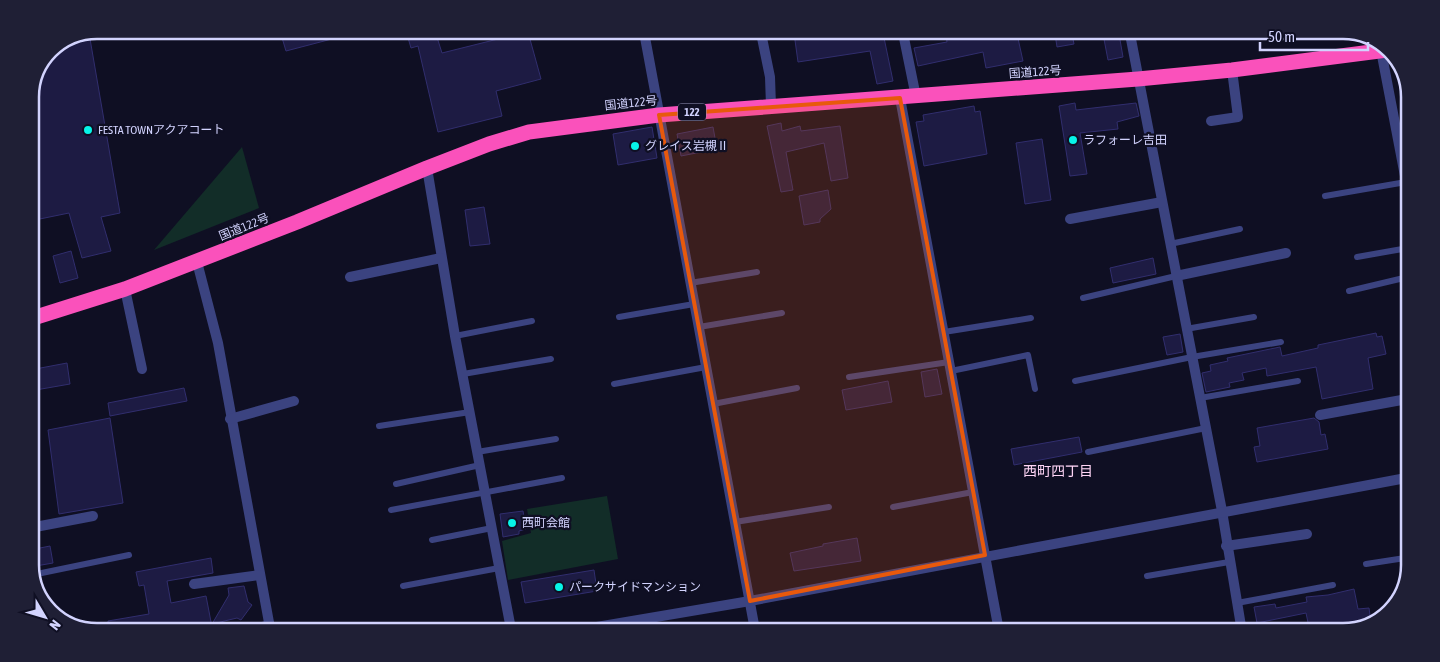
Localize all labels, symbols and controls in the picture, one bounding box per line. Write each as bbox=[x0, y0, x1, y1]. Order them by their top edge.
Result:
scale bar bbox=[1260, 20, 1368, 52]
text: 50 m bbox=[1268, 28, 1295, 45]
street label: 国道122号 bbox=[1008, 63, 1062, 81]
street label: 国道122号 bbox=[604, 93, 658, 113]
road number: 122 bbox=[678, 104, 706, 120]
place label: FESTA TOWNアクアコート bbox=[98, 123, 224, 137]
marker: FESTA TOWNアクアコート bbox=[82, 124, 94, 136]
place label: ラフォーレ吉田 bbox=[1083, 133, 1167, 147]
marker: ラフォーレ吉田 bbox=[1067, 134, 1079, 146]
place label: グレイス岩槻Ⅱ bbox=[645, 139, 729, 153]
marker: グレイス岩槻Ⅱ bbox=[629, 140, 641, 152]
street label: 国道122号 bbox=[217, 211, 271, 243]
district label: 西町四丁目 bbox=[1023, 463, 1093, 479]
place label: 西町会館 bbox=[522, 516, 570, 530]
marker: 西町会館 bbox=[506, 517, 518, 529]
place label: パークサイドマンション bbox=[569, 580, 701, 594]
marker: パークサイドマンション bbox=[553, 581, 565, 593]
north arrow bbox=[20, 592, 70, 642]
text: N bbox=[46, 617, 64, 633]

